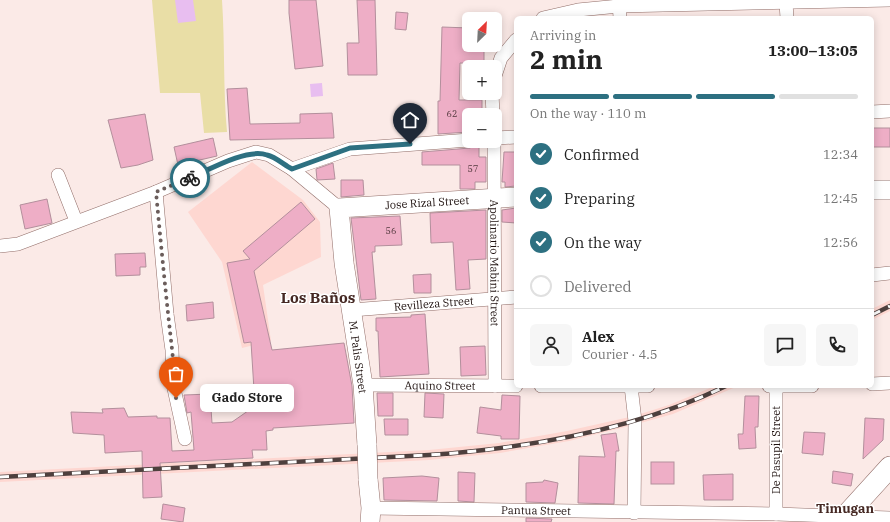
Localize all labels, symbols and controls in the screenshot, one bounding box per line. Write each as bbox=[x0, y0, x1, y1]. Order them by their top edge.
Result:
north arrow bbox=[462, 12, 502, 52]
map controls bbox=[462, 12, 502, 148]
text: Arriving in bbox=[530, 27, 596, 44]
text: 13:00–13:05 bbox=[768, 41, 858, 60]
text: 2 min bbox=[530, 42, 603, 76]
button: + bbox=[462, 60, 502, 100]
pin bbox=[393, 103, 427, 144]
text: On the way · 110 m bbox=[530, 105, 646, 122]
house number: 62 bbox=[447, 108, 457, 119]
button: − bbox=[462, 108, 502, 148]
icon: home bbox=[399, 109, 421, 131]
icon: check bbox=[530, 143, 552, 165]
text: Confirmed bbox=[564, 145, 639, 164]
text: 12:34 bbox=[823, 146, 858, 163]
courier bbox=[170, 158, 210, 198]
house number: 57 bbox=[468, 163, 478, 174]
icon: bike bbox=[179, 167, 201, 189]
icon: check bbox=[530, 187, 552, 209]
text: Preparing bbox=[564, 189, 635, 208]
text: 12:45 bbox=[823, 190, 858, 207]
street label: Jose Rizal Street bbox=[385, 193, 470, 212]
street label: Apolinario Mabini Street bbox=[487, 199, 502, 327]
house number: 56 bbox=[386, 225, 396, 236]
icon: check bbox=[530, 231, 552, 253]
text: On the way bbox=[564, 233, 642, 252]
text: 12:56 bbox=[823, 234, 858, 251]
text: Delivered bbox=[564, 277, 632, 296]
district label: Los Baños bbox=[281, 288, 355, 307]
street label: Revilleza Street bbox=[393, 293, 474, 314]
street label: M. Palis Street bbox=[346, 320, 370, 394]
button: person bbox=[530, 324, 572, 366]
button: chat bbox=[764, 324, 806, 366]
button: phone bbox=[816, 324, 858, 366]
text: Alex bbox=[582, 327, 614, 346]
text: Courier · 4.5 bbox=[582, 346, 658, 363]
pin bbox=[159, 357, 193, 398]
icon: bag bbox=[165, 363, 187, 385]
street label: Aquino Street bbox=[404, 378, 476, 393]
callout: Gado Store bbox=[200, 384, 294, 412]
text: Gado Store bbox=[212, 389, 282, 406]
street label: De Pasupil Street bbox=[769, 406, 783, 494]
district label: Timugan bbox=[816, 500, 874, 517]
street label: Pantua Street bbox=[501, 503, 571, 518]

